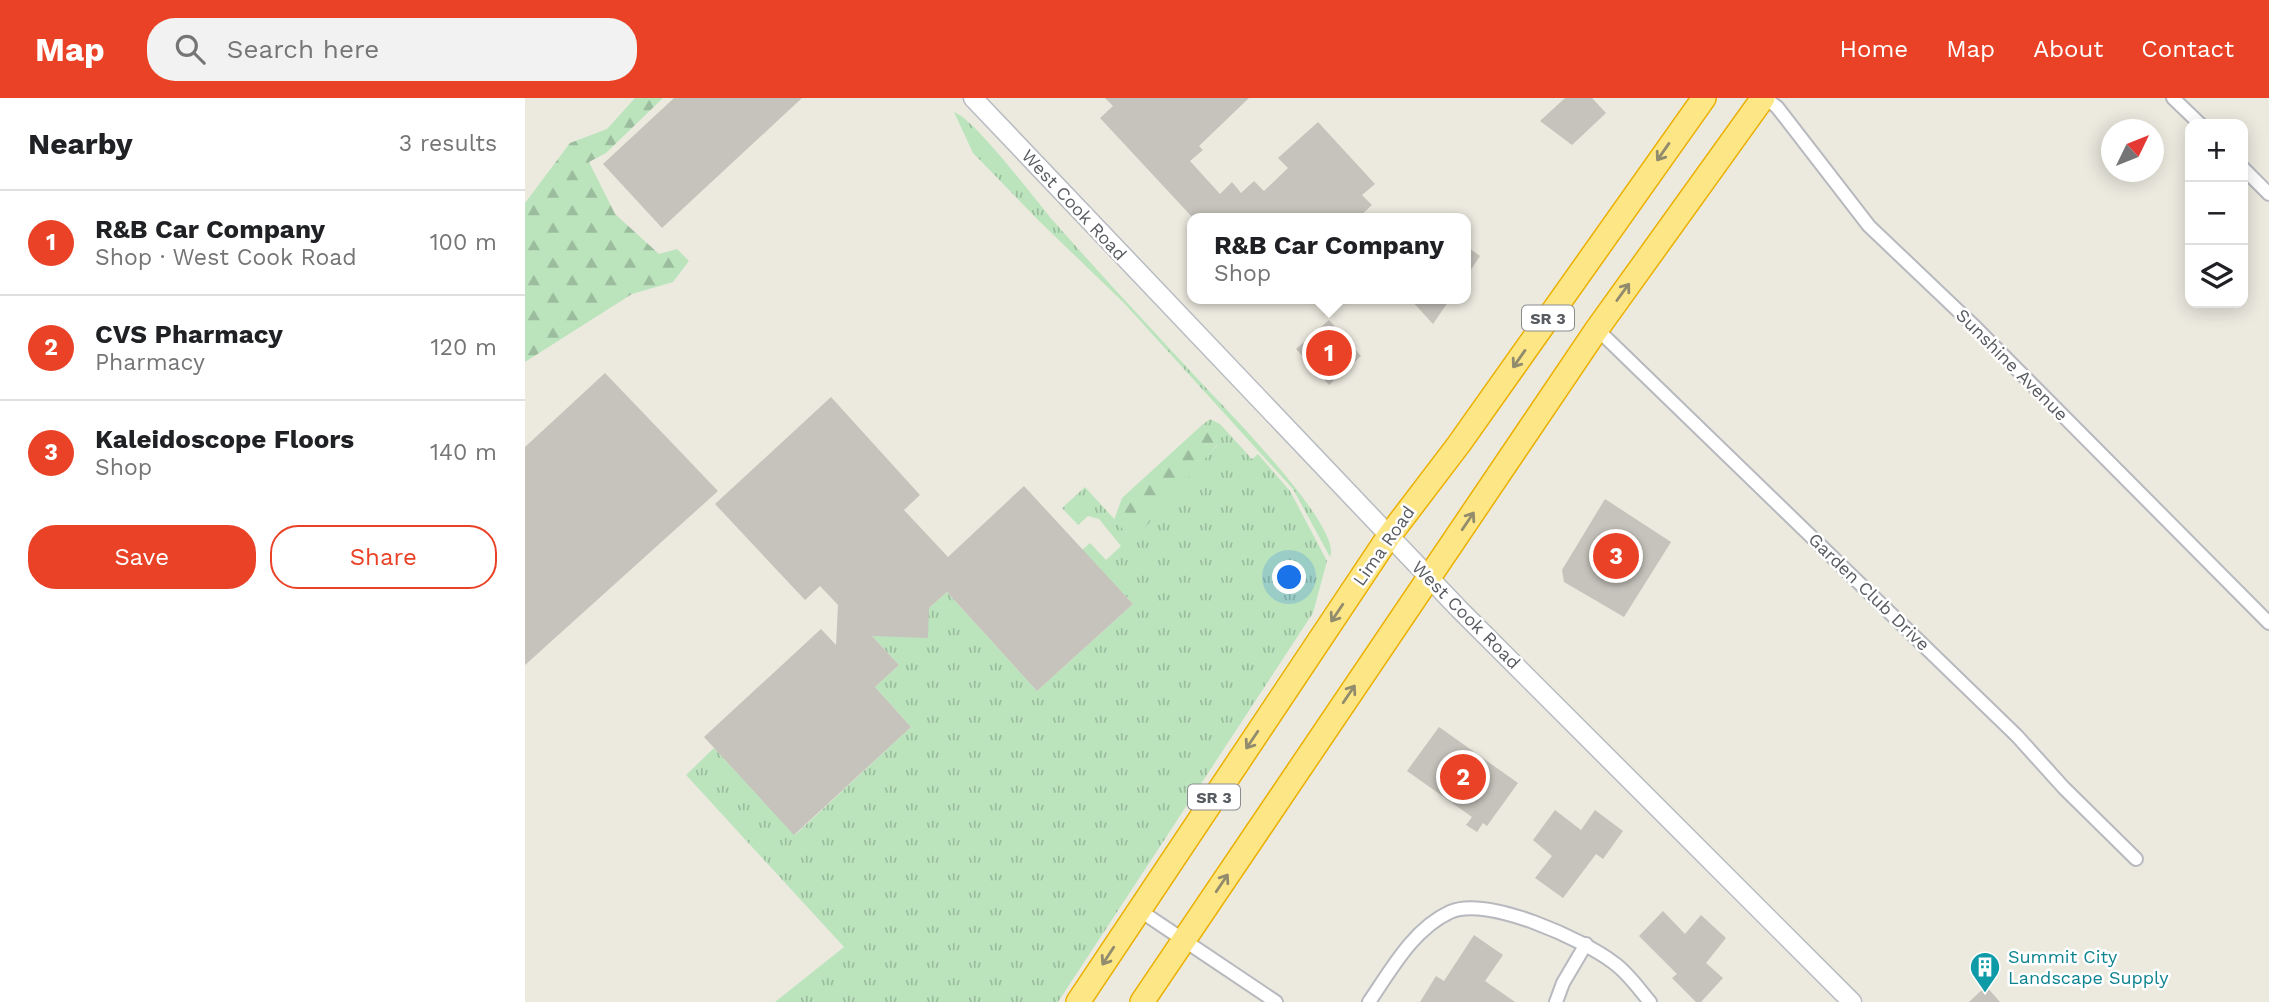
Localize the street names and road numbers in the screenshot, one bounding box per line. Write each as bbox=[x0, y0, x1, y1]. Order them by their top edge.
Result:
street label: West Cook Road bbox=[1018, 145, 1131, 265]
street label: Sunshine Avenue bbox=[1952, 304, 2073, 425]
road number: SR 3 bbox=[1522, 306, 1574, 330]
street label: Lima Road bbox=[1348, 502, 1419, 590]
street label: Garden Club Drive bbox=[1804, 528, 1934, 655]
street label: West Cook Road bbox=[1408, 556, 1525, 673]
road number: SR 3 bbox=[1188, 784, 1240, 810]

